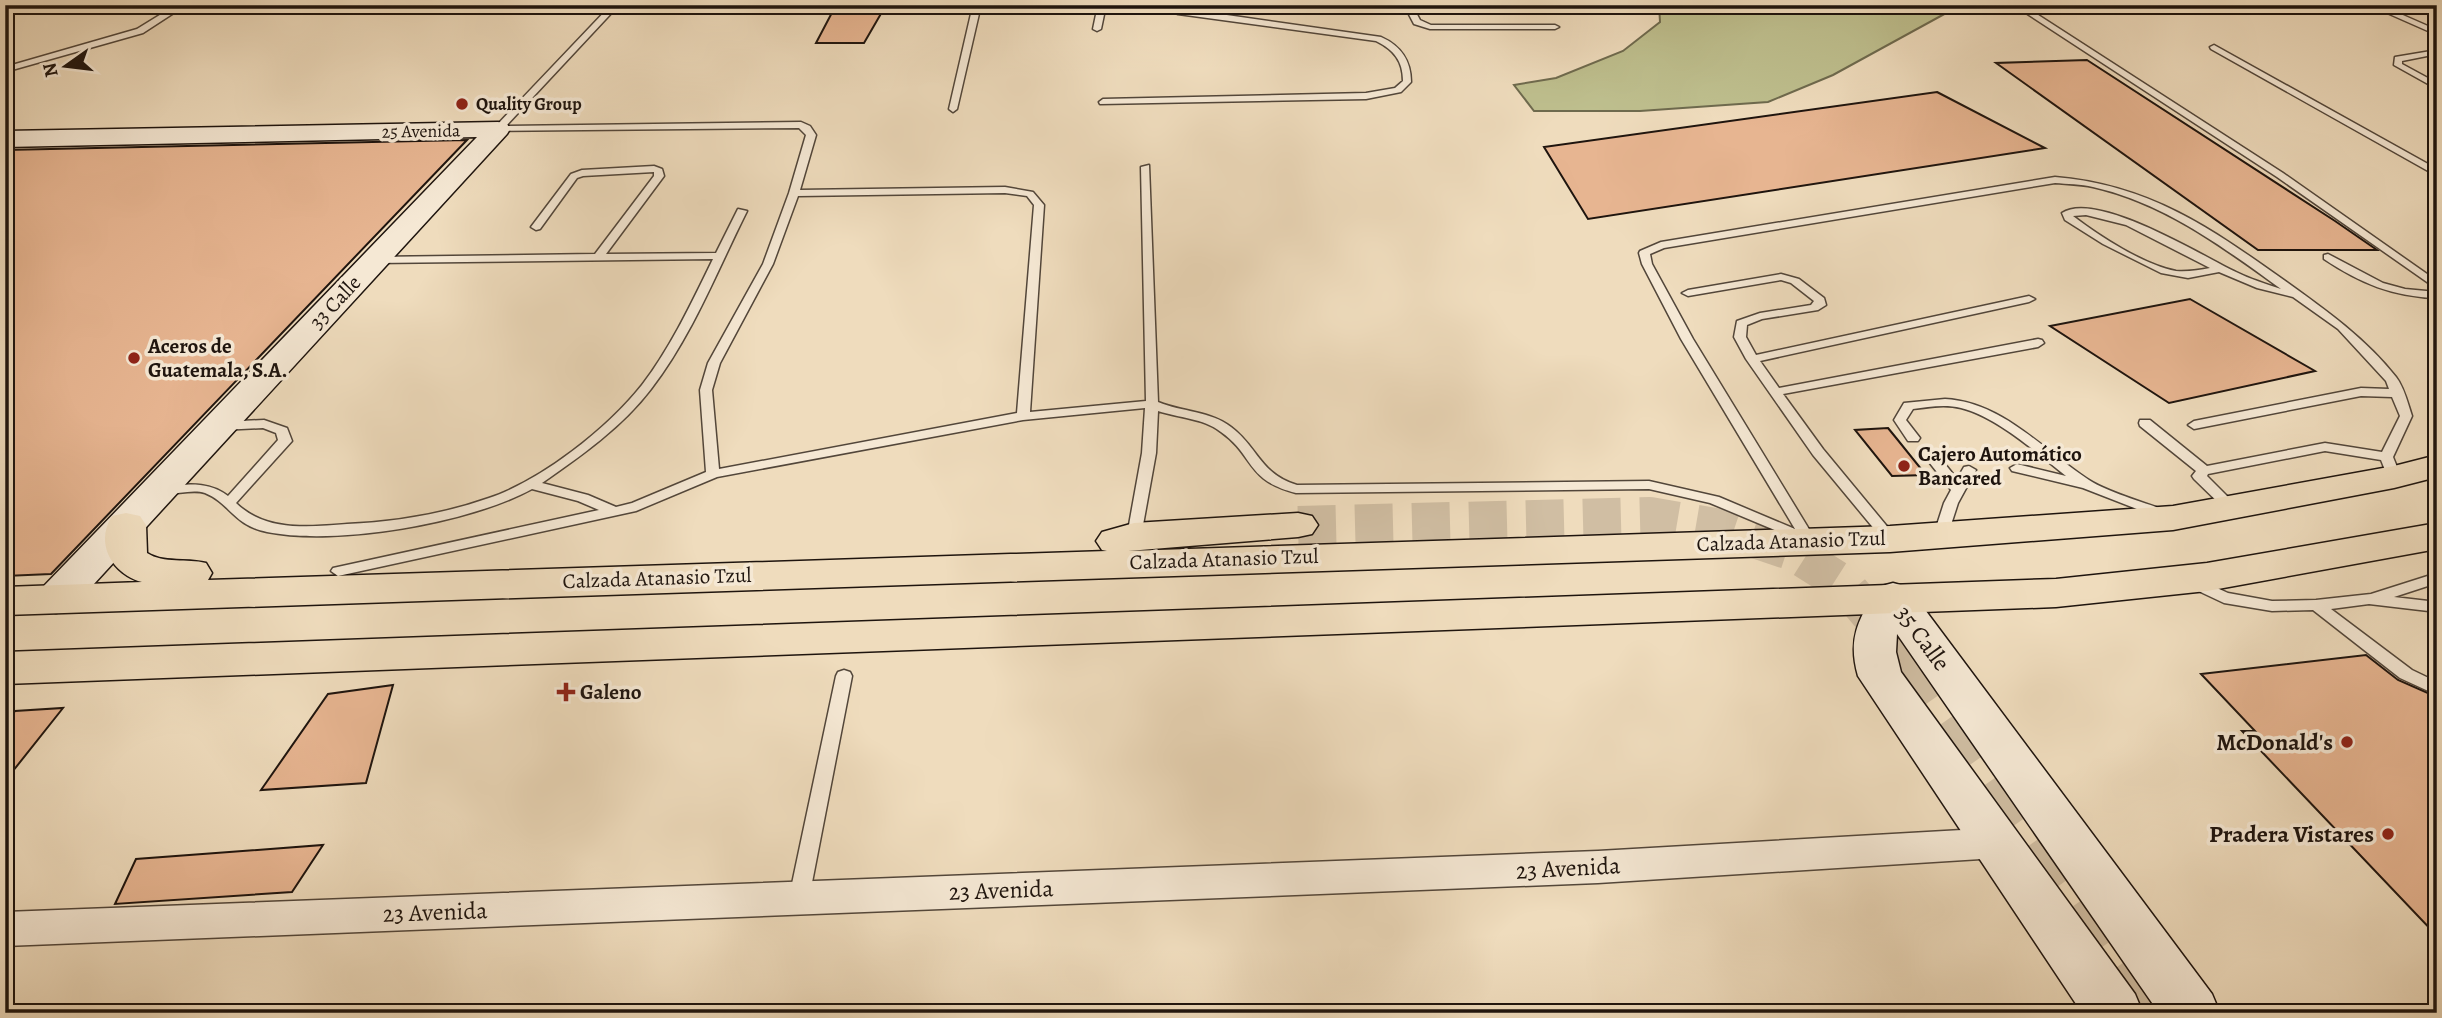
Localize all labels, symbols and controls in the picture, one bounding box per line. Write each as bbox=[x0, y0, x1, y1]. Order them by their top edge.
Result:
north arrow bbox=[32, 32, 102, 102]
text: N bbox=[36, 60, 65, 80]
place label: Quality Group bbox=[476, 92, 582, 116]
marker: Quality Group bbox=[454, 96, 470, 112]
street label: 25 Avenida bbox=[381, 118, 461, 144]
street label: 33 Calle bbox=[303, 269, 367, 335]
place label: Aceros de Guatemala, S.A. bbox=[147, 332, 287, 384]
marker: Aceros de Guatemala, S.A. bbox=[126, 350, 142, 366]
place label: Cajero Automático Bancared bbox=[1918, 440, 2082, 492]
marker: Cajero Automático Bancared bbox=[1896, 458, 1912, 474]
street label: Calzada Atanasio Tzul bbox=[1696, 524, 1886, 558]
street label: Calzada Atanasio Tzul bbox=[1129, 542, 1319, 576]
street label: Calzada Atanasio Tzul bbox=[562, 561, 752, 595]
street label: 35 Calle bbox=[1888, 599, 1958, 677]
place label: Galeno bbox=[580, 678, 642, 706]
marker: Galeno bbox=[558, 684, 574, 700]
place label: McDonald's bbox=[2216, 726, 2333, 758]
marker: McDonald's bbox=[2339, 734, 2355, 750]
place label: Pradera Vistares bbox=[2209, 818, 2374, 850]
marker: Pradera Vistares bbox=[2380, 826, 2396, 842]
street label: 23 Avenida bbox=[1515, 849, 1622, 887]
street label: 23 Avenida bbox=[948, 872, 1055, 908]
street label: 23 Avenida bbox=[382, 894, 489, 930]

